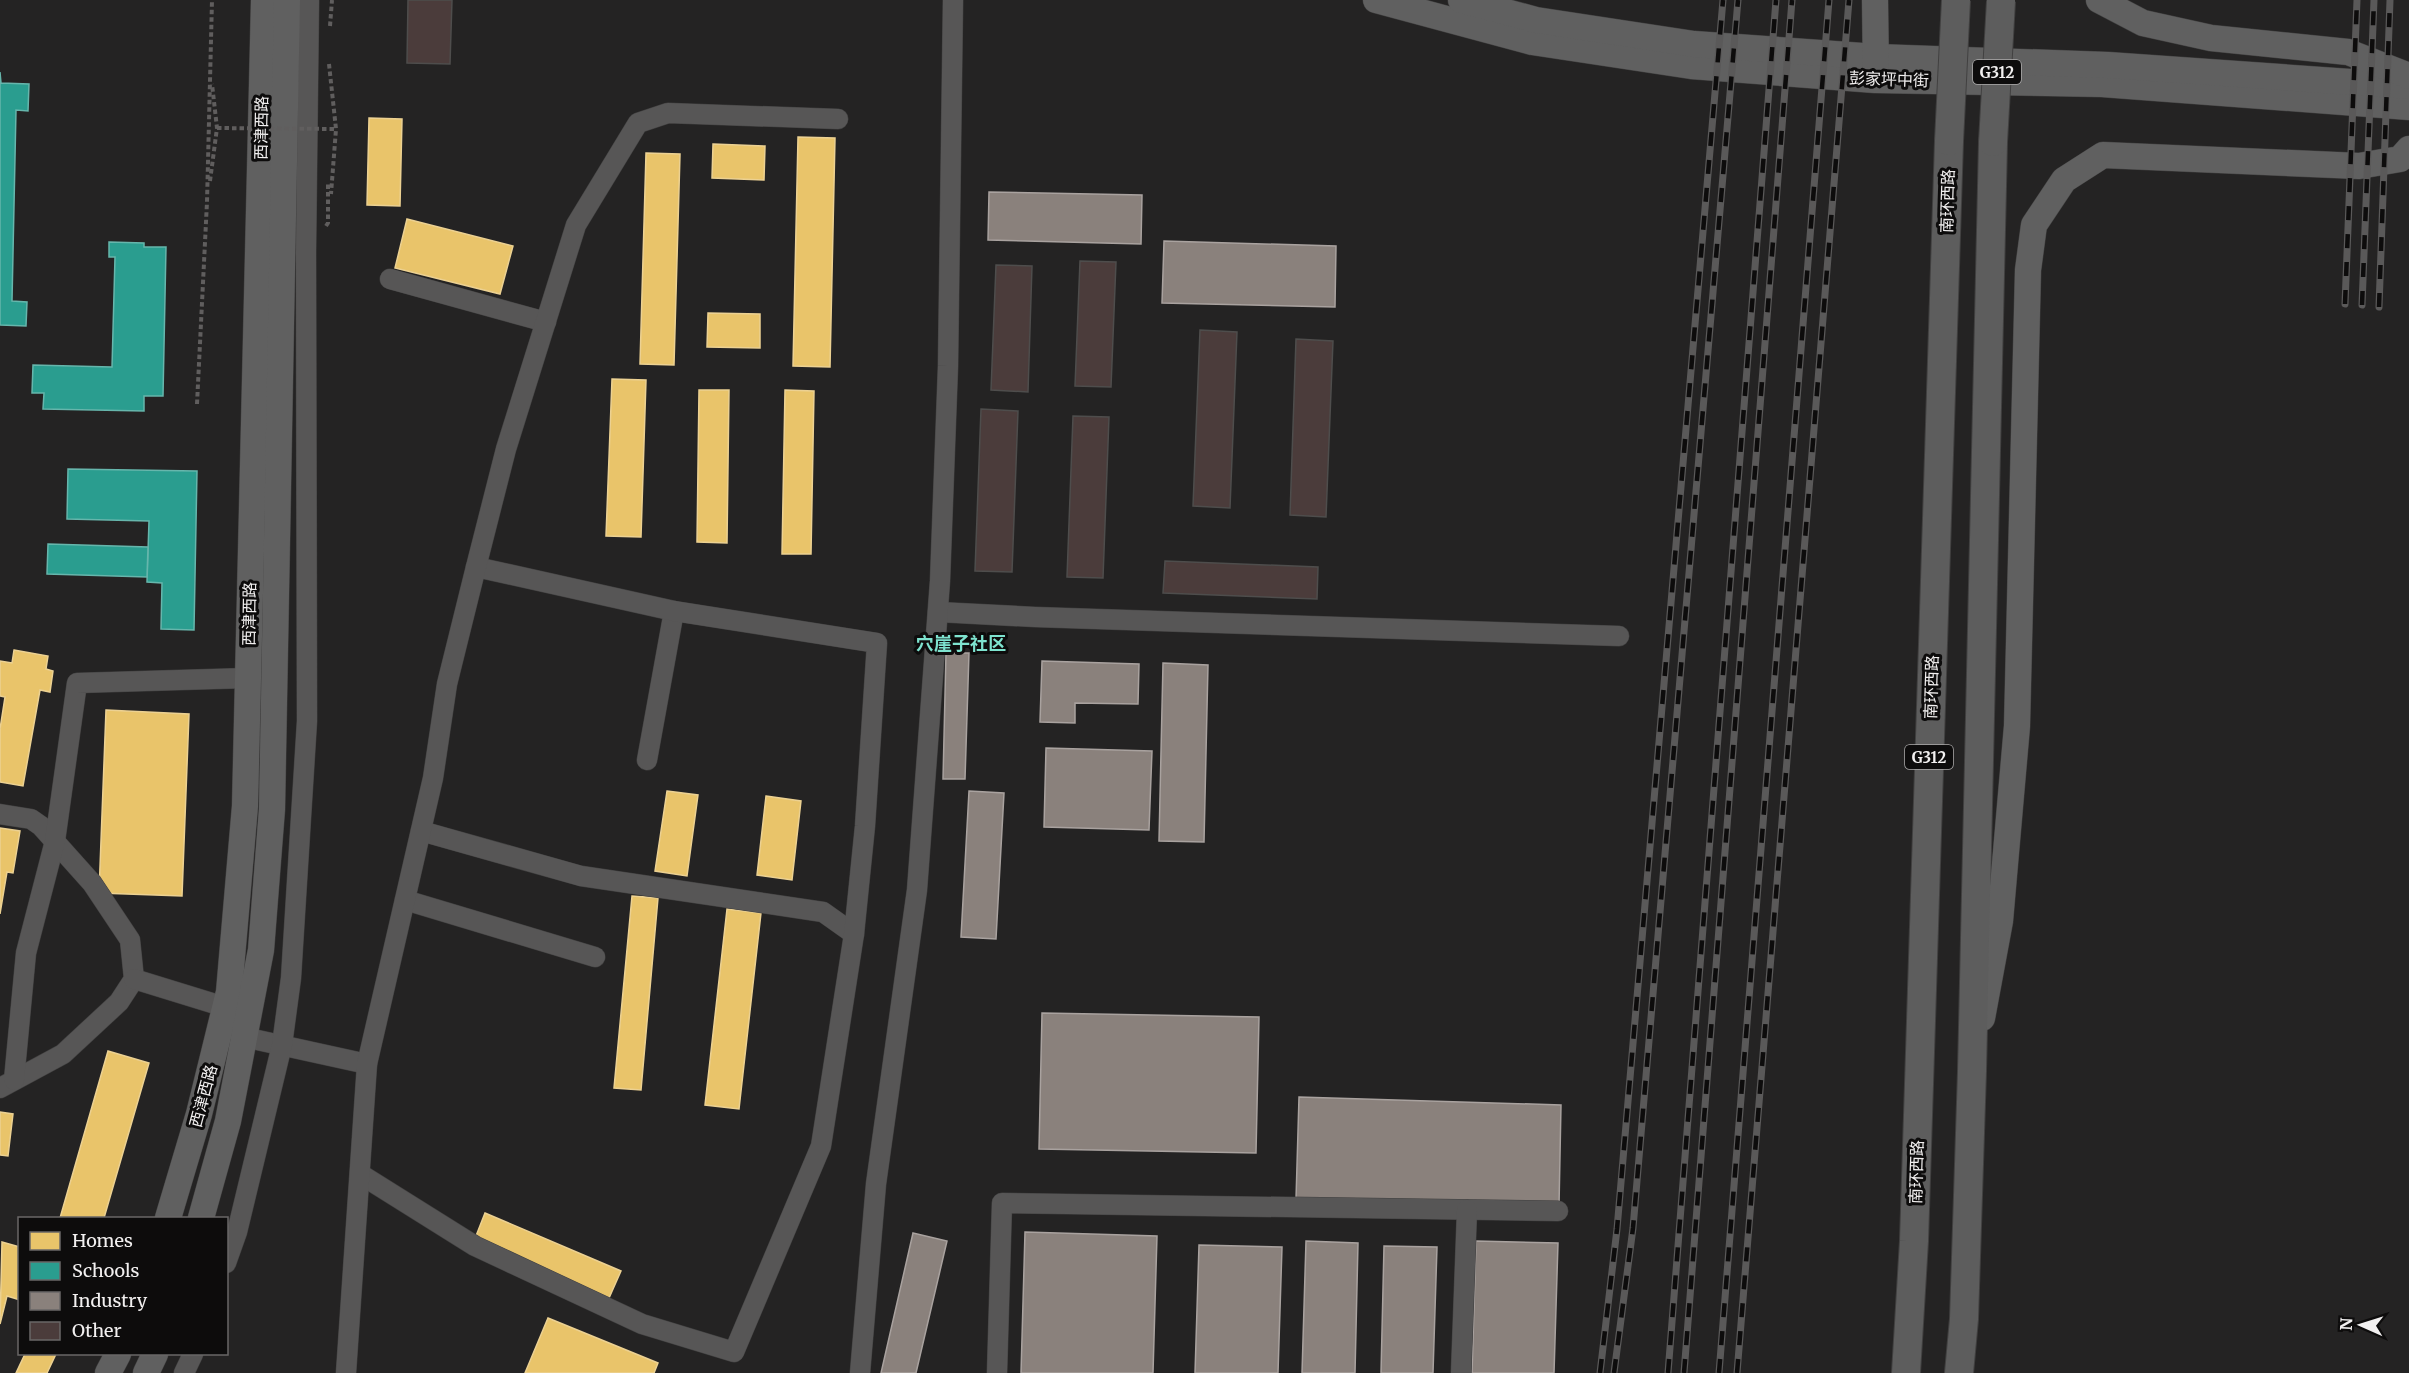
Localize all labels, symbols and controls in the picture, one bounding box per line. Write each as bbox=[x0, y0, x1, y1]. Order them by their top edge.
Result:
road number: G312 bbox=[1973, 60, 2021, 84]
street label: 彭家坪中街 bbox=[1849, 68, 1929, 90]
street label: 西津西路 bbox=[250, 96, 272, 160]
street label: 南环西路 bbox=[1936, 169, 1958, 233]
street label: 西津西路 bbox=[238, 582, 260, 646]
district label: 穴崖子社区 bbox=[916, 632, 1006, 655]
street label: 南环西路 bbox=[1920, 655, 1942, 719]
road number: G312 bbox=[1905, 745, 1953, 769]
street label: 西津西路 bbox=[185, 1062, 221, 1130]
street label: 南环西路 bbox=[1905, 1140, 1927, 1204]
legend bbox=[18, 1217, 228, 1355]
text: Homes bbox=[72, 1229, 133, 1252]
text: Schools bbox=[72, 1259, 140, 1282]
text: Industry bbox=[72, 1289, 148, 1312]
north arrow bbox=[2331, 1295, 2391, 1355]
text: N bbox=[2336, 1317, 2356, 1331]
text: Other bbox=[72, 1319, 122, 1342]

